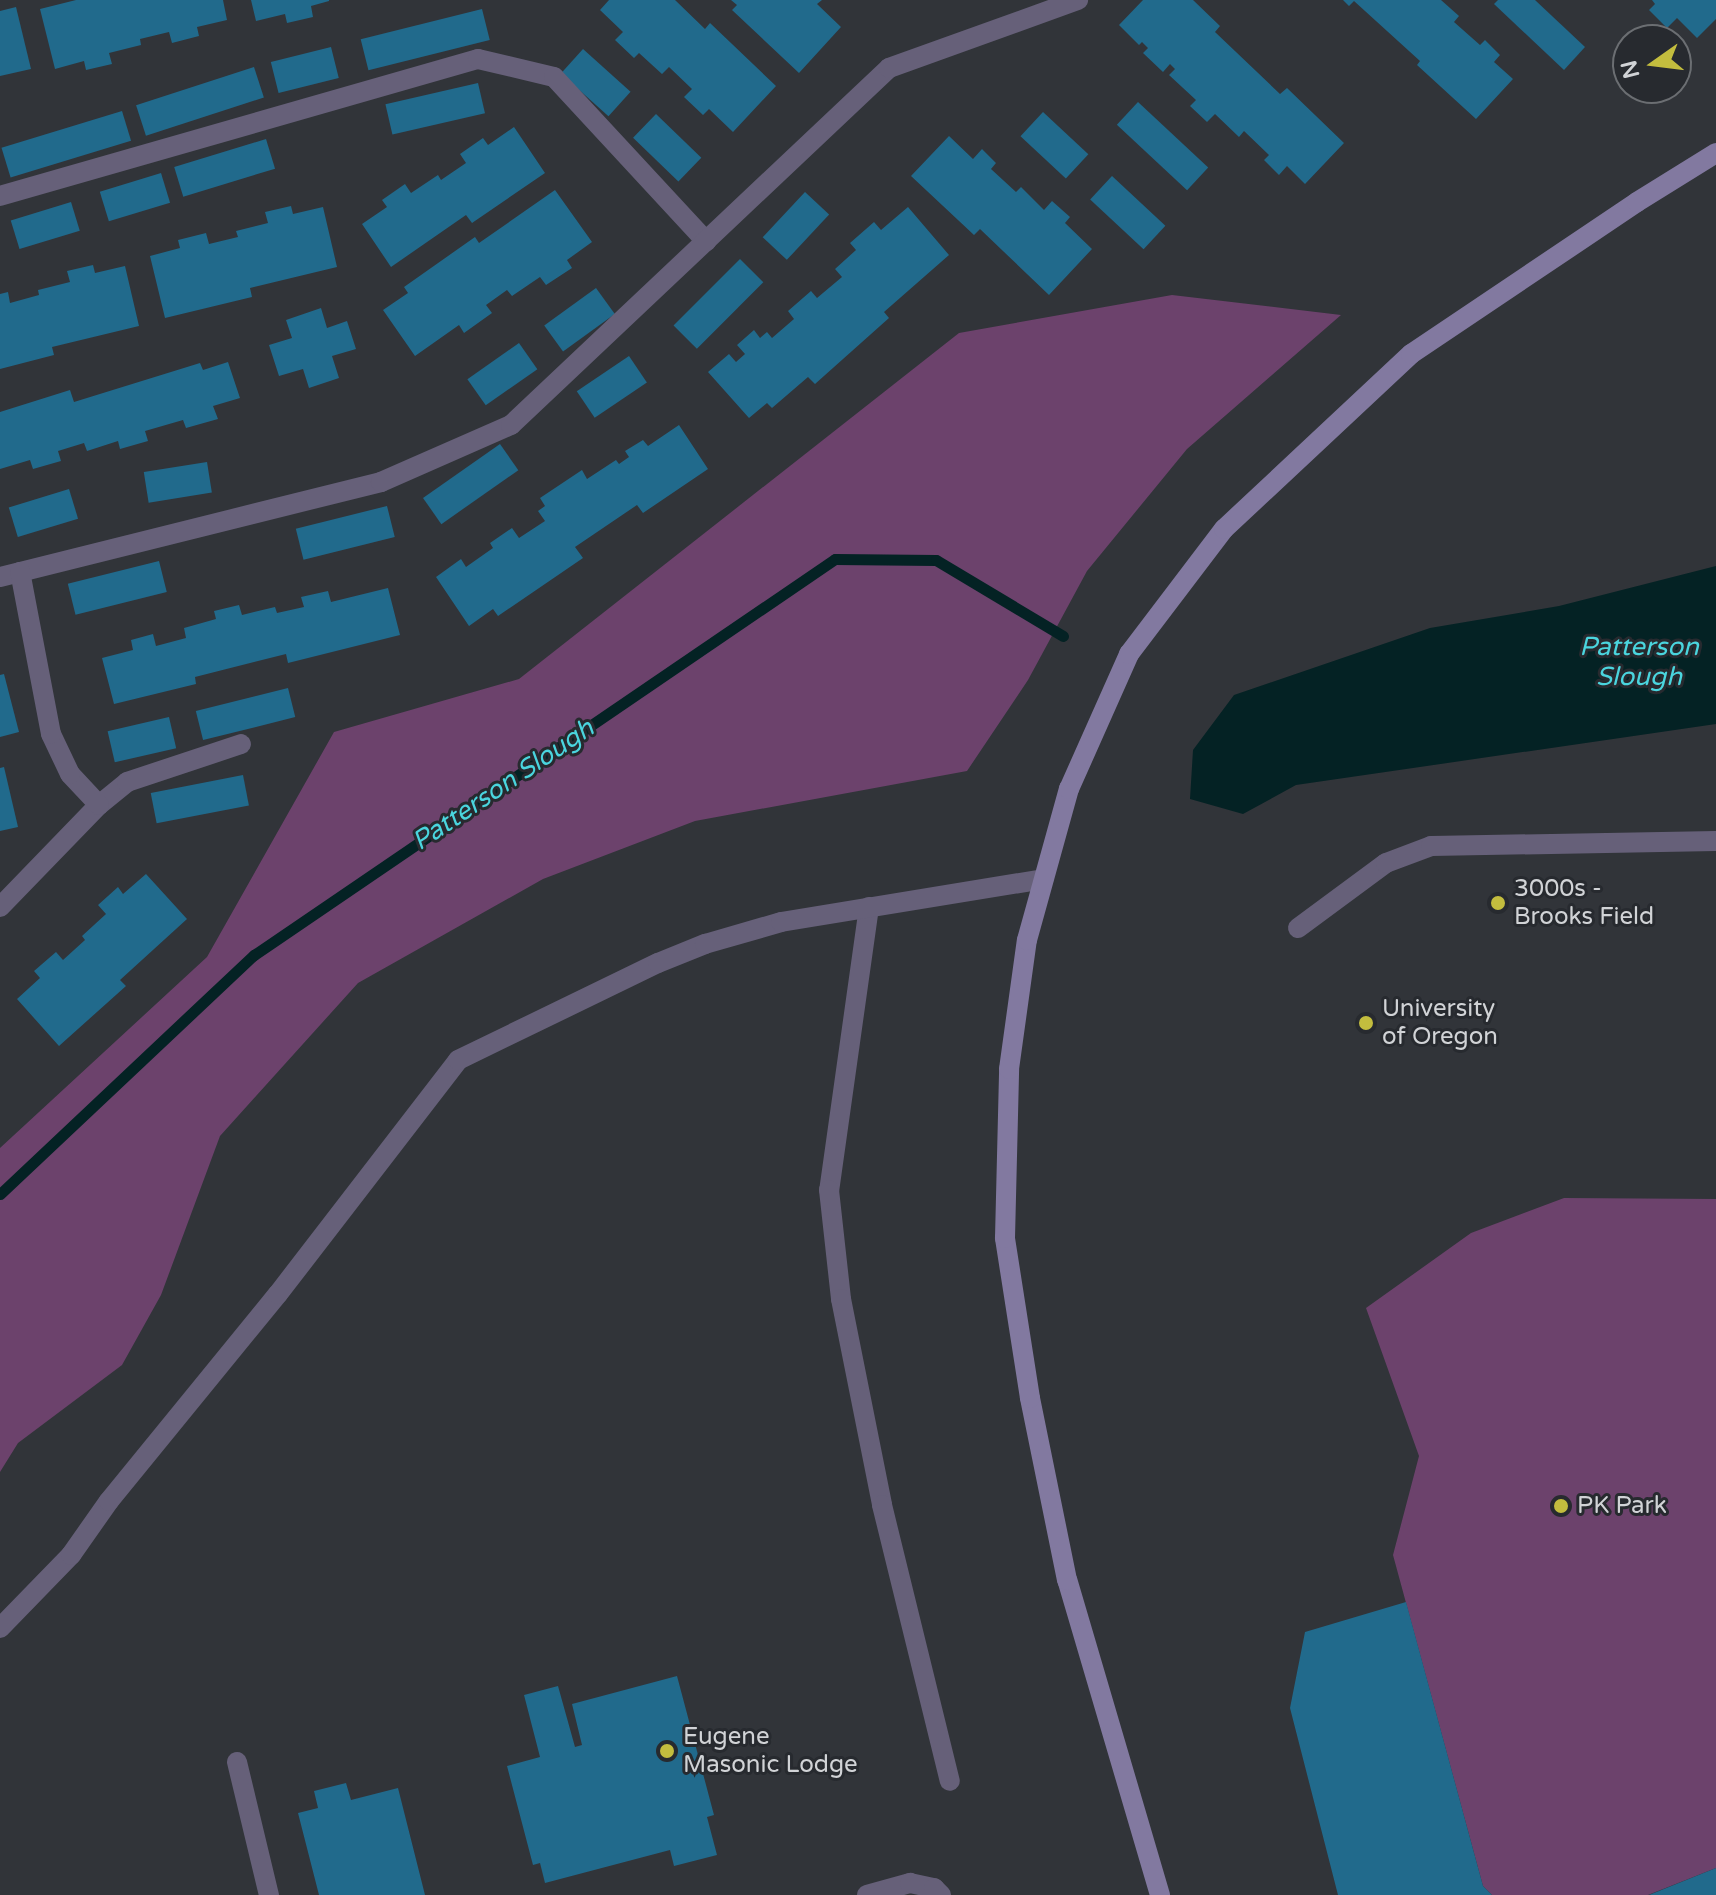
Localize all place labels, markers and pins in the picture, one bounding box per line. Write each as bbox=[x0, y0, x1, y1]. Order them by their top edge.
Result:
place label: 3000s - Brooks Field bbox=[1514, 875, 1654, 931]
marker: 3000s - Brooks Field bbox=[1489, 894, 1507, 912]
place label: University of Oregon bbox=[1382, 995, 1498, 1051]
marker: University of Oregon bbox=[1357, 1014, 1375, 1032]
place label: PK Park bbox=[1577, 1492, 1667, 1520]
marker: PK Park bbox=[1552, 1497, 1570, 1515]
place label: Eugene Masonic Lodge bbox=[683, 1723, 858, 1779]
marker: Eugene Masonic Lodge bbox=[658, 1742, 676, 1760]

